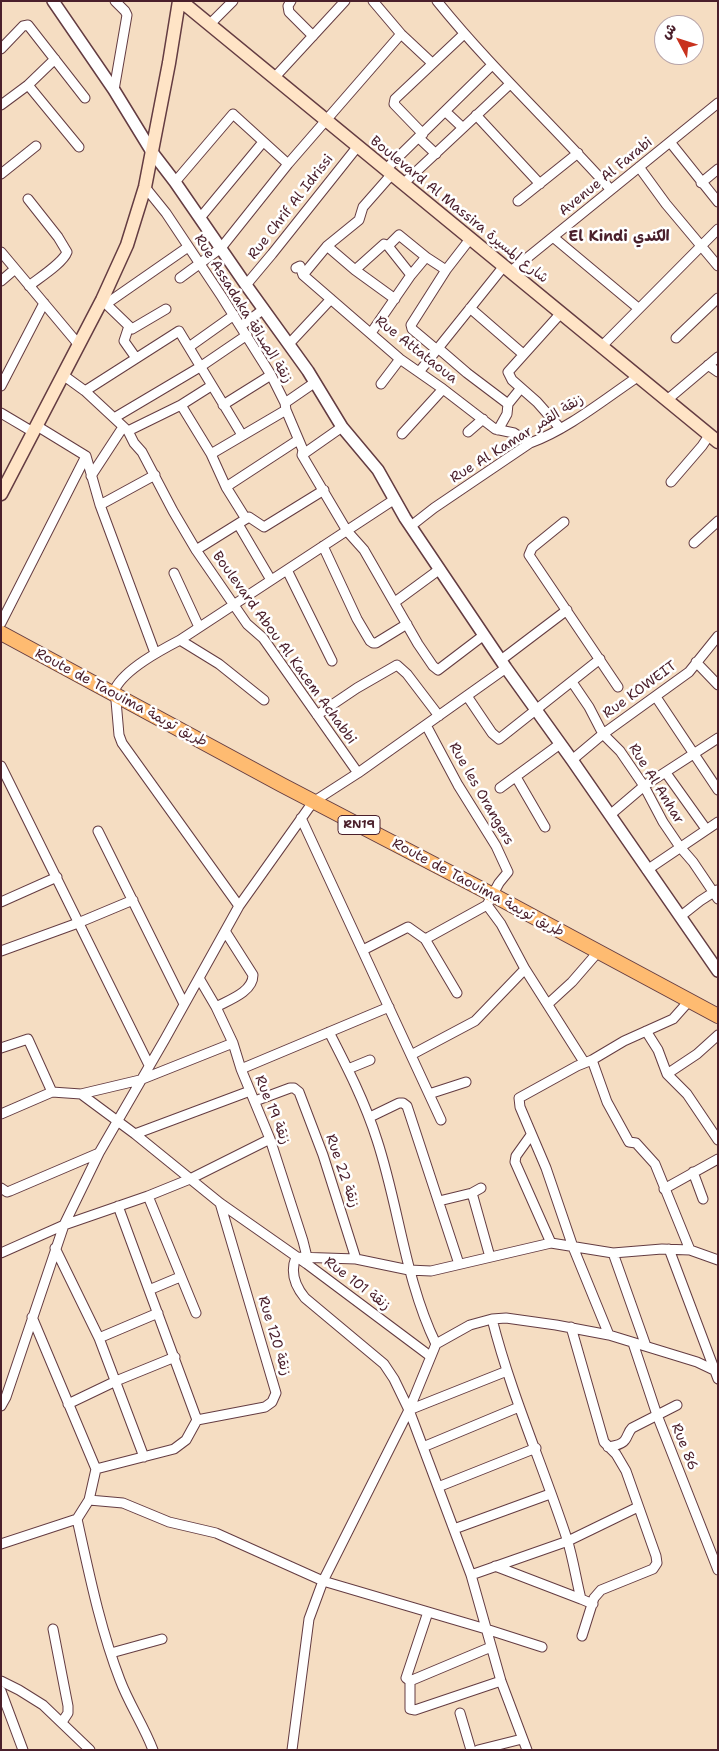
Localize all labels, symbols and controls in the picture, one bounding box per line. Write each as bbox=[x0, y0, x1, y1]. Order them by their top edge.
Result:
north arrow bbox=[654, 15, 704, 65]
text: ش bbox=[656, 19, 680, 43]
street label: Boulevard Al Massira شارع المسيرة bbox=[367, 133, 551, 287]
street label: Avenue Al Farabi bbox=[556, 134, 656, 220]
street label: Rue Chrif Al Idrissi bbox=[245, 151, 337, 263]
district label: El Kindi الكندي bbox=[568, 228, 670, 246]
street label: Rue Assadaka زنقة الصداقة bbox=[190, 232, 296, 386]
street label: Rue Attataoua bbox=[372, 313, 460, 387]
street label: Rue Al Kamar زنقة القمر bbox=[447, 391, 587, 487]
street label: Boulevard Abou Al Kacem Achabbi bbox=[208, 548, 360, 748]
street label: Route de Taouima طريق تويمة bbox=[32, 645, 210, 751]
street label: Rue KOWEIT bbox=[600, 658, 680, 722]
street label: Rue les Orangers bbox=[445, 740, 517, 848]
street label: Rue Al Anhar bbox=[625, 741, 687, 827]
road number: RN19 bbox=[338, 816, 380, 834]
street label: Route de Taouima طريق تويمة bbox=[389, 835, 567, 941]
street label: Rue 19 زنقة bbox=[251, 1073, 293, 1147]
street label: Rue 22 زنقة bbox=[322, 1132, 362, 1210]
street label: Rue 101 زنقة bbox=[321, 1254, 393, 1314]
street label: Rue 120 زنقة bbox=[254, 1294, 294, 1378]
street label: Rue 86 bbox=[667, 1421, 701, 1473]

